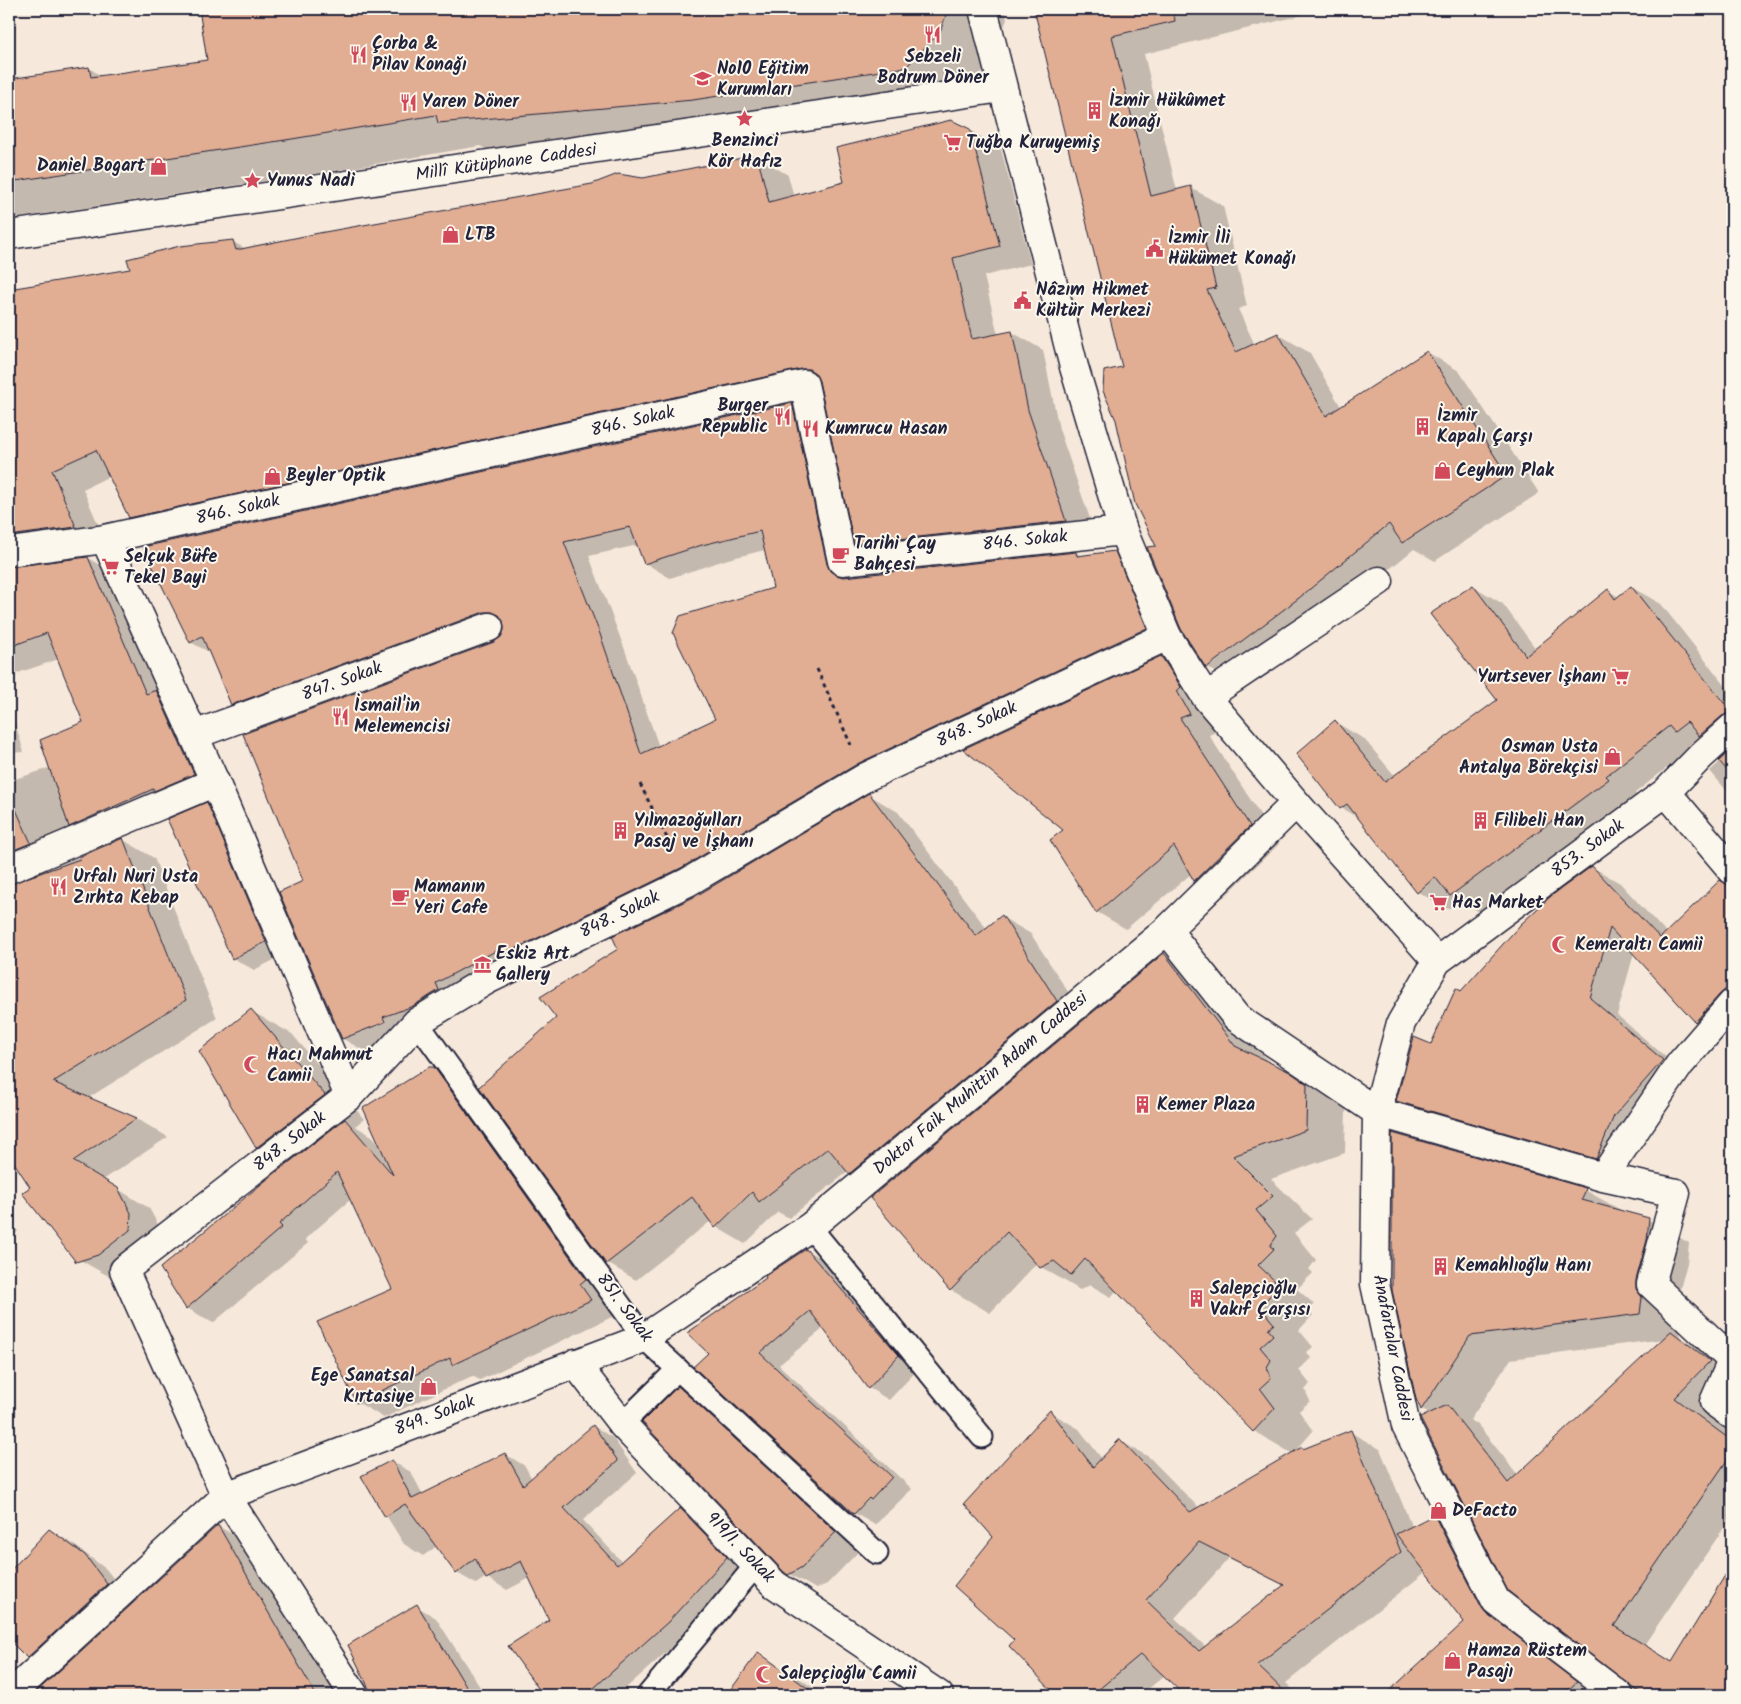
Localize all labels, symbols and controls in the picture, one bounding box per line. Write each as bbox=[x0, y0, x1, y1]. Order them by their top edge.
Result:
restaurant icon: Sebzeli Bodrum Döner bbox=[923, 24, 943, 44]
place label: Çorba & Pilav Konağı bbox=[372, 30, 467, 80]
place label: Sebzeli Bodrum Döner bbox=[877, 43, 990, 93]
restaurant icon: Çorba & Pilav Konağı bbox=[348, 44, 368, 64]
place label: No10 Eğitim Kurumları bbox=[717, 55, 809, 105]
school or university icon: No10 Eğitim Kurumları bbox=[693, 69, 713, 89]
place label: İzmir Hükûmet Konağı bbox=[1109, 87, 1226, 137]
place label: Yaren Döner bbox=[422, 88, 520, 117]
restaurant icon: Yaren Döner bbox=[398, 92, 418, 112]
building icon: İzmir Hükûmet Konağı bbox=[1085, 101, 1105, 121]
place icon: Benzinci Kör Hafız bbox=[735, 108, 755, 128]
place label: Benzinci Kör Hafız bbox=[708, 127, 783, 177]
place label: Tuğba Kuruyemiş bbox=[966, 129, 1101, 158]
supermarket icon: Tuğba Kuruyemiş bbox=[942, 133, 962, 153]
street label: Millî Kütüphane Caddesi bbox=[414, 136, 599, 190]
place label: Daniel Bogart bbox=[37, 152, 146, 181]
shop icon: Daniel Bogart bbox=[149, 156, 169, 176]
place label: Yunus Nadi bbox=[267, 167, 355, 196]
place icon: Yunus Nadi bbox=[243, 171, 263, 191]
place label: LTB bbox=[465, 221, 496, 250]
place label: İzmir İli Hükümet Konağı bbox=[1168, 224, 1296, 274]
shop icon: LTB bbox=[441, 225, 461, 245]
public building icon: İzmir İli Hükümet Konağı bbox=[1144, 238, 1164, 258]
place label: Nâzım Hikmet Kültür Merkezi bbox=[1036, 276, 1151, 326]
public building icon: Nâzım Hikmet Kültür Merkezi bbox=[1012, 290, 1032, 310]
place label: Burger Republic bbox=[701, 392, 769, 442]
street label: 846. Sokak bbox=[588, 398, 678, 446]
place label: İzmir Kapalı Çarşı bbox=[1437, 402, 1533, 452]
restaurant icon: Burger Republic bbox=[772, 406, 792, 426]
place label: Kumrucu Hasan bbox=[825, 415, 948, 444]
building icon: İzmir Kapalı Çarşı bbox=[1413, 416, 1433, 436]
restaurant icon: Kumrucu Hasan bbox=[801, 419, 821, 439]
place label: Ceyhun Plak bbox=[1456, 457, 1555, 486]
shop icon: Ceyhun Plak bbox=[1432, 461, 1452, 481]
place label: Beyler Optik bbox=[286, 462, 386, 491]
shop icon: Beyler Optik bbox=[262, 466, 282, 486]
street label: 846. Sokak bbox=[193, 486, 283, 534]
street label: 846. Sokak bbox=[981, 522, 1069, 560]
place label: Tarihi Çay Bahçesi bbox=[854, 530, 936, 580]
place label: Selçuk Büfe Tekel Bayi bbox=[124, 543, 218, 593]
cafe icon: Tarihi Çay Bahçesi bbox=[830, 544, 850, 564]
supermarket icon: Selçuk Büfe Tekel Bayi bbox=[100, 557, 120, 577]
street label: 847. Sokak bbox=[298, 654, 387, 710]
place label: Yurtsever İşhanı bbox=[1478, 663, 1606, 692]
supermarket icon: Yurtsever İşhanı bbox=[1610, 667, 1630, 687]
place label: İsmail'in Melemencisi bbox=[354, 692, 450, 742]
street label: 848. Sokak bbox=[932, 693, 1023, 756]
restaurant icon: İsmail'in Melemencisi bbox=[330, 706, 350, 726]
place label: Osman Usta Antalya Börekçisi bbox=[1459, 733, 1598, 783]
shop icon: Osman Usta Antalya Börekçisi bbox=[1602, 747, 1622, 767]
place label: Yılmazoğulları Pasaj ve İşhanı bbox=[634, 807, 754, 857]
place label: Filibeli Han bbox=[1494, 807, 1584, 836]
building icon: Filibeli Han bbox=[1470, 811, 1490, 831]
street label: 853. Sokak bbox=[1545, 812, 1631, 886]
building icon: Yılmazoğulları Pasaj ve İşhanı bbox=[610, 821, 630, 841]
place label: Urfalı Nuri Usta Zırhta Kebap bbox=[73, 863, 198, 913]
place label: Mamanın Yeri Cafe bbox=[414, 873, 488, 923]
restaurant icon: Urfalı Nuri Usta Zırhta Kebap bbox=[49, 877, 69, 897]
street label: 848. Sokak bbox=[575, 883, 666, 947]
cafe icon: Mamanın Yeri Cafe bbox=[390, 887, 410, 907]
place label: Has Market bbox=[1452, 889, 1544, 918]
supermarket icon: Has Market bbox=[1428, 893, 1448, 913]
place label: Kemeraltı Camii bbox=[1575, 931, 1703, 960]
mosque icon: Kemeraltı Camii bbox=[1551, 935, 1571, 955]
place label: Eskiz Art Gallery bbox=[496, 940, 570, 990]
museum icon: Eskiz Art Gallery bbox=[472, 954, 492, 974]
street label: Doktor Faik Muhittin Adam Caddesi bbox=[867, 985, 1096, 1183]
place label: Hacı Mahmut Camii bbox=[267, 1041, 374, 1091]
mosque icon: Hacı Mahmut Camii bbox=[243, 1055, 263, 1075]
place label: Kemer Plaza bbox=[1157, 1091, 1255, 1120]
building icon: Kemer Plaza bbox=[1133, 1095, 1153, 1115]
street label: 848. Sokak bbox=[247, 1104, 333, 1180]
place label: Kemahlıoğlu Hanı bbox=[1455, 1252, 1591, 1281]
building icon: Kemahlıoğlu Hanı bbox=[1431, 1256, 1451, 1276]
street label: 851. Sokak bbox=[588, 1267, 660, 1349]
street label: Anafartalar Caddesi bbox=[1364, 1272, 1421, 1425]
place label: Salepçioğlu Vakıf Çarşısı bbox=[1210, 1275, 1311, 1325]
building icon: Salepçioğlu Vakıf Çarşısı bbox=[1186, 1289, 1206, 1309]
place label: Ege Sanatsal Kırtasiye bbox=[311, 1362, 414, 1412]
shop icon: Ege Sanatsal Kırtasiye bbox=[418, 1376, 438, 1396]
street label: 849. Sokak bbox=[391, 1387, 480, 1445]
place label: DeFacto bbox=[1452, 1497, 1517, 1526]
shop icon: DeFacto bbox=[1428, 1501, 1448, 1521]
street label: 919/1. Sokak bbox=[698, 1506, 782, 1591]
place label: Hamza Rüstem Pasajı bbox=[1467, 1637, 1587, 1687]
shop icon: Hamza Rüstem Pasajı bbox=[1443, 1651, 1463, 1671]
place label: Salepçioğlu Camii bbox=[779, 1660, 917, 1689]
mosque icon: Salepçioğlu Camii bbox=[755, 1664, 775, 1684]

